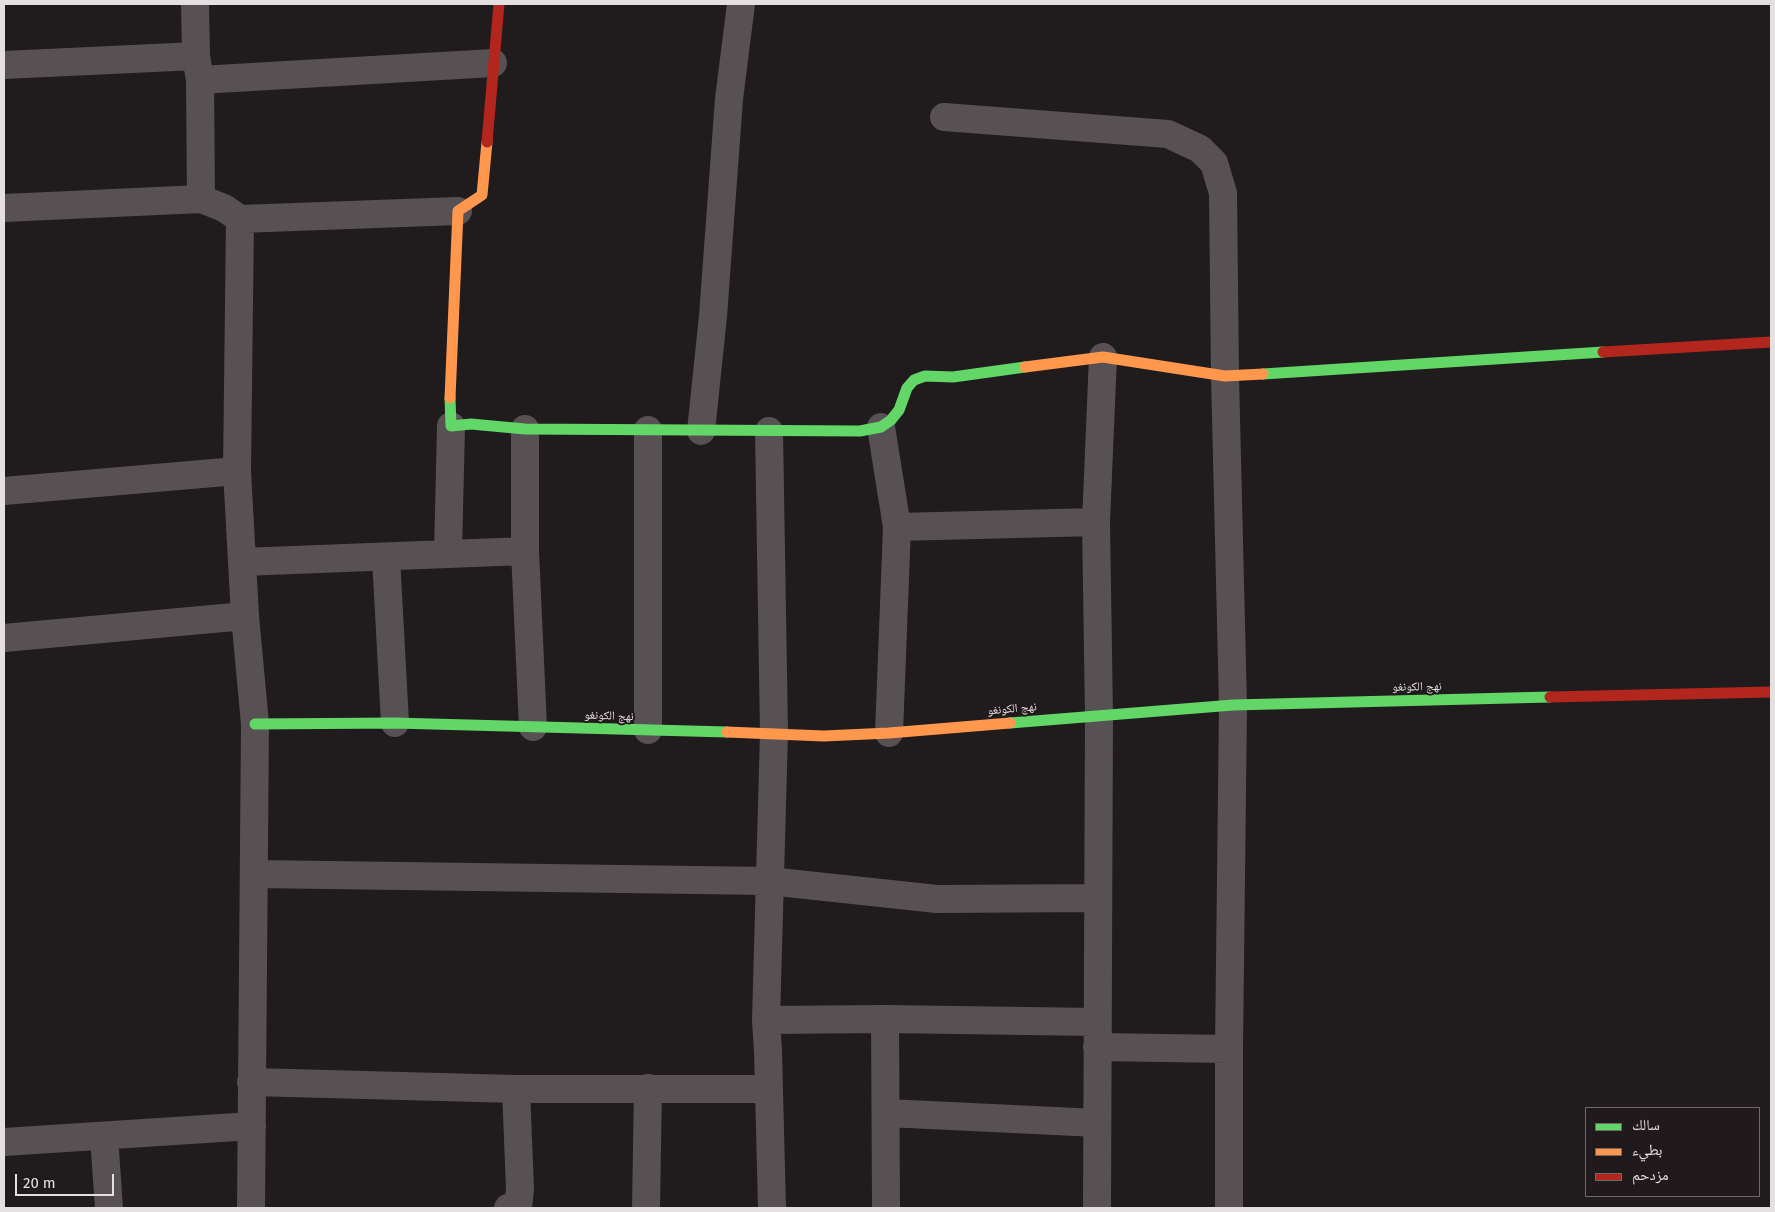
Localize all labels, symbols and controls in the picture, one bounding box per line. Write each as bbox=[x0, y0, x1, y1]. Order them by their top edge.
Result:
street label: نهج الكونغو bbox=[1392, 679, 1442, 695]
street label: نهج الكونغو bbox=[987, 700, 1037, 718]
street label: نهج الكونغو bbox=[584, 708, 634, 724]
legend bbox=[1585, 1107, 1760, 1197]
text: سالك bbox=[1632, 1116, 1660, 1134]
text: بطيء bbox=[1632, 1141, 1662, 1159]
scale bar bbox=[18, 1164, 116, 1196]
text: مزدحم bbox=[1632, 1166, 1669, 1184]
text: 20 m bbox=[23, 1174, 56, 1192]

